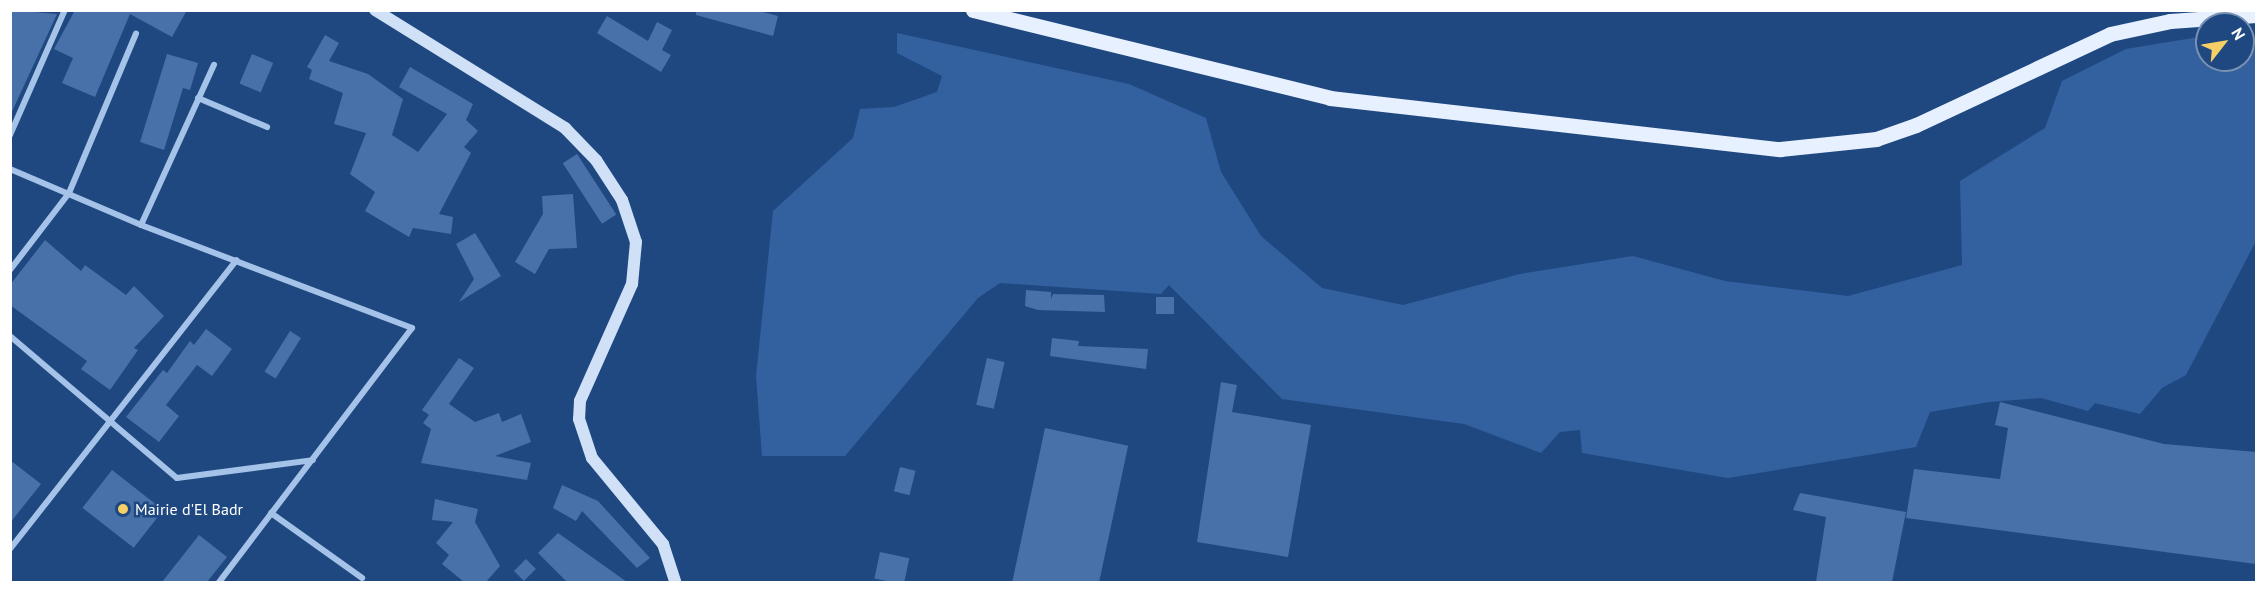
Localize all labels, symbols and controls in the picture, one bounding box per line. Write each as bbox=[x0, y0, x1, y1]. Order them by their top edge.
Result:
north arrow bbox=[2195, 12, 2255, 72]
text: N bbox=[2227, 24, 2250, 43]
place label: Mairie d'El Badr bbox=[135, 499, 243, 519]
marker: Mairie d'El Badr bbox=[116, 502, 130, 516]

